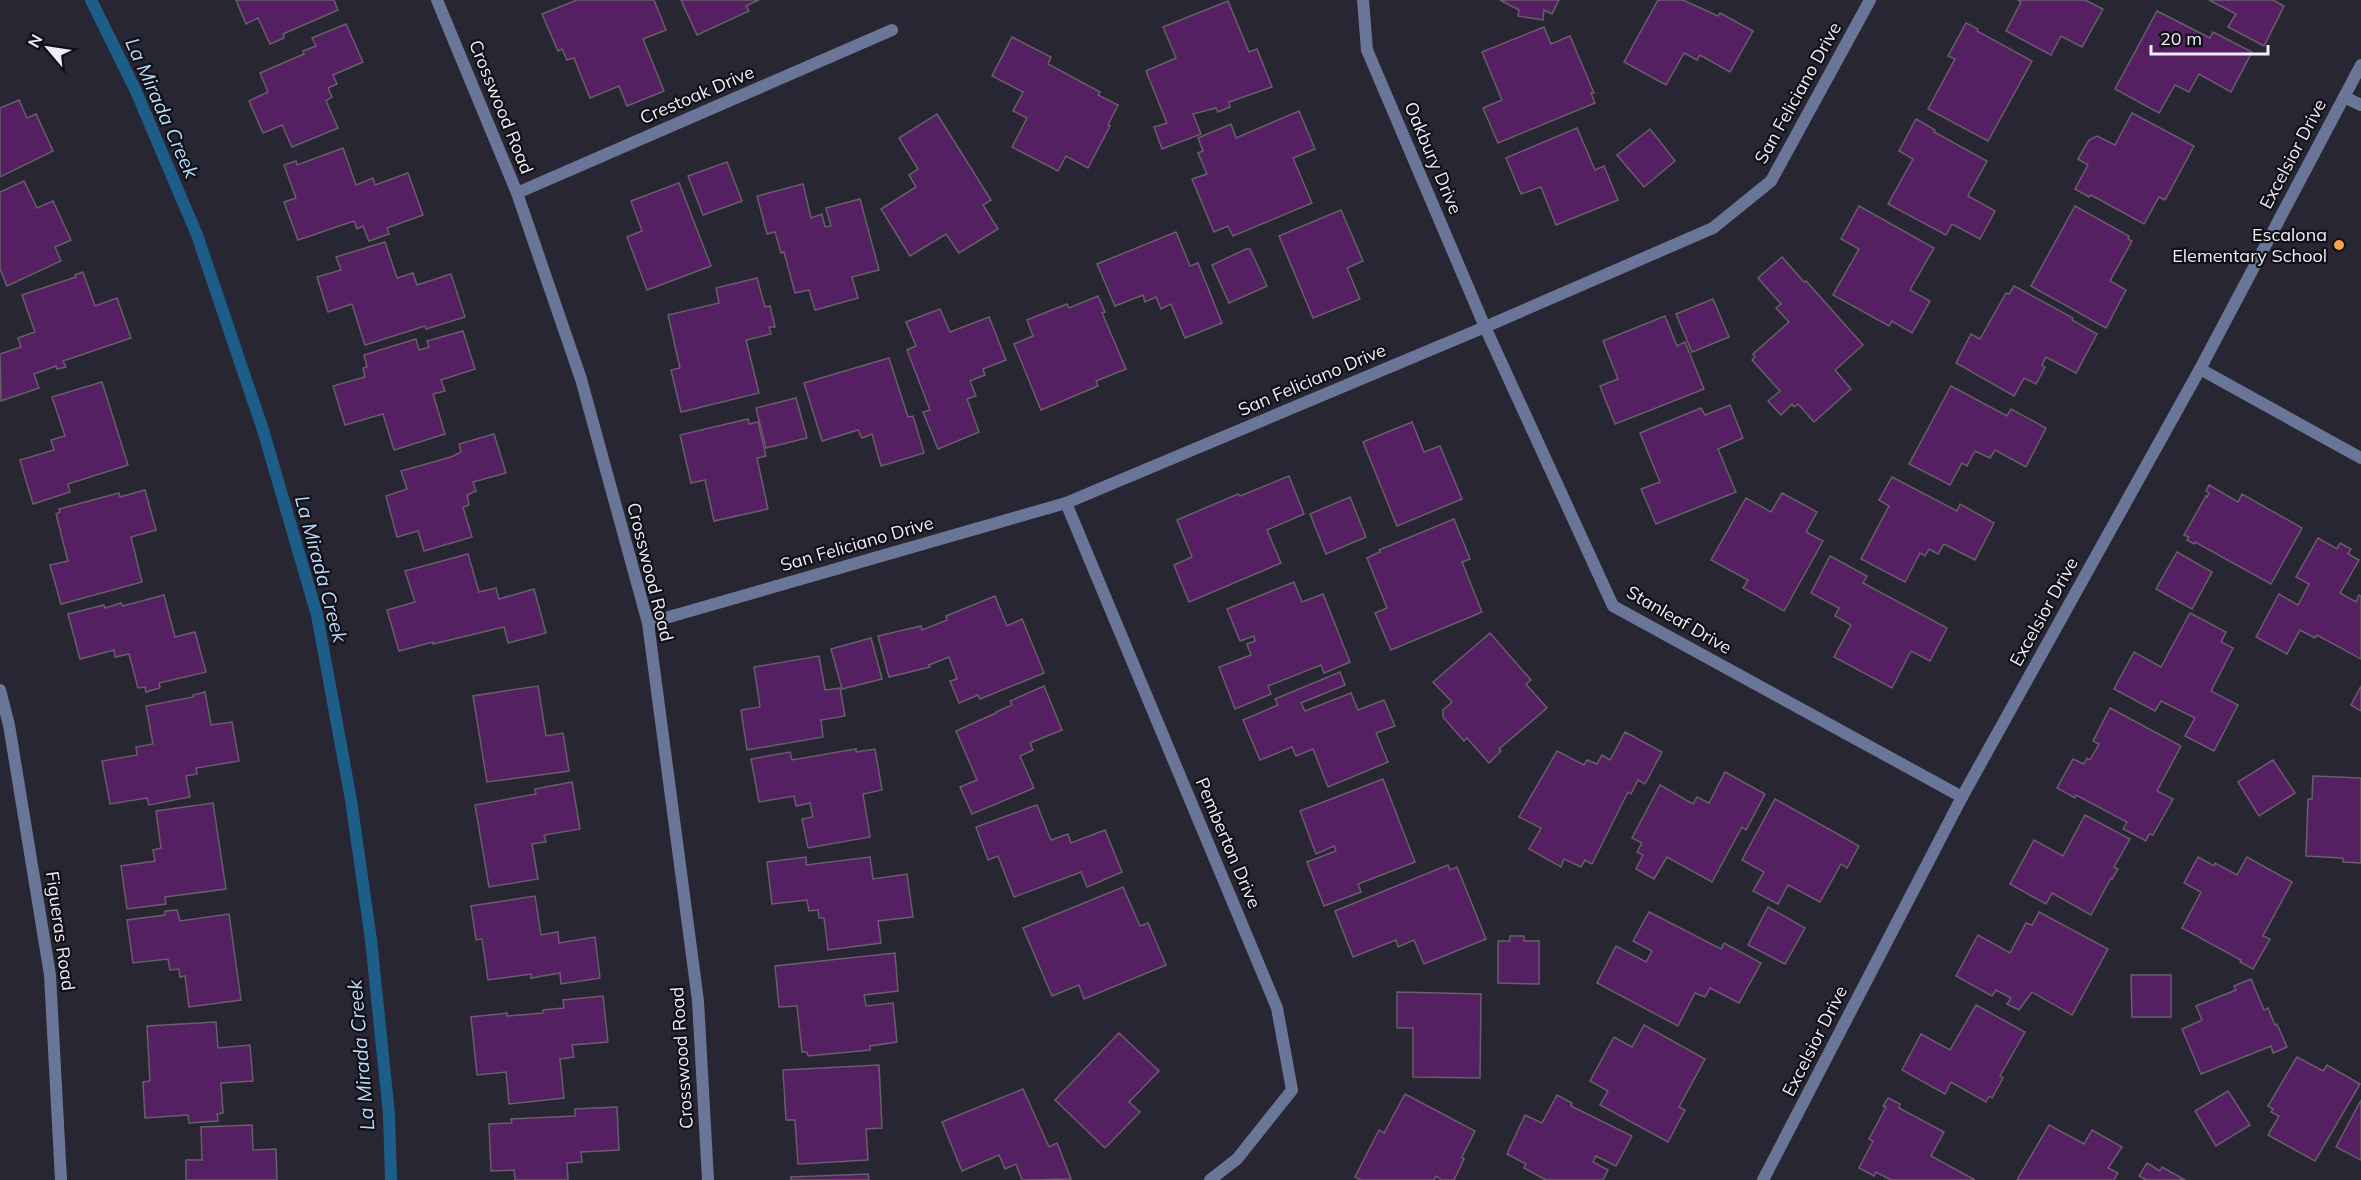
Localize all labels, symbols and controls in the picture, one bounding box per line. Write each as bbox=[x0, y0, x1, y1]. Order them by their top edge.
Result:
north arrow bbox=[18, 18, 78, 78]
street label: San Feliciano Drive bbox=[1749, 18, 1846, 168]
scale bar bbox=[2151, 18, 2268, 56]
text: 20 m bbox=[2160, 27, 2202, 50]
text: N bbox=[23, 31, 47, 51]
water label: La Mirada Creek bbox=[120, 34, 205, 183]
street label: Crosswood Road bbox=[464, 36, 539, 177]
street label: Crestoak Drive bbox=[636, 60, 757, 129]
street label: Excelsior Drive bbox=[2254, 95, 2331, 213]
street label: Oakbury Drive bbox=[1399, 98, 1467, 218]
place label: Escalona Elementary School bbox=[2172, 223, 2327, 267]
marker: Escalona Elementary School bbox=[2332, 238, 2346, 252]
street label: San Feliciano Drive bbox=[1234, 338, 1389, 421]
water label: La Mirada Creek bbox=[290, 493, 353, 646]
street label: Crosswood Road bbox=[622, 500, 679, 644]
street label: San Feliciano Drive bbox=[778, 511, 936, 576]
street label: Excelsior Drive bbox=[2004, 553, 2083, 670]
street label: Stanleaf Drive bbox=[1622, 580, 1736, 659]
street label: Pemberton Drive bbox=[1191, 774, 1266, 912]
street label: Figueras Road bbox=[41, 870, 80, 992]
water label: La Mirada Creek bbox=[341, 978, 380, 1131]
street label: Excelsior Drive bbox=[1777, 982, 1852, 1100]
street label: Crosswood Road bbox=[665, 986, 698, 1130]

